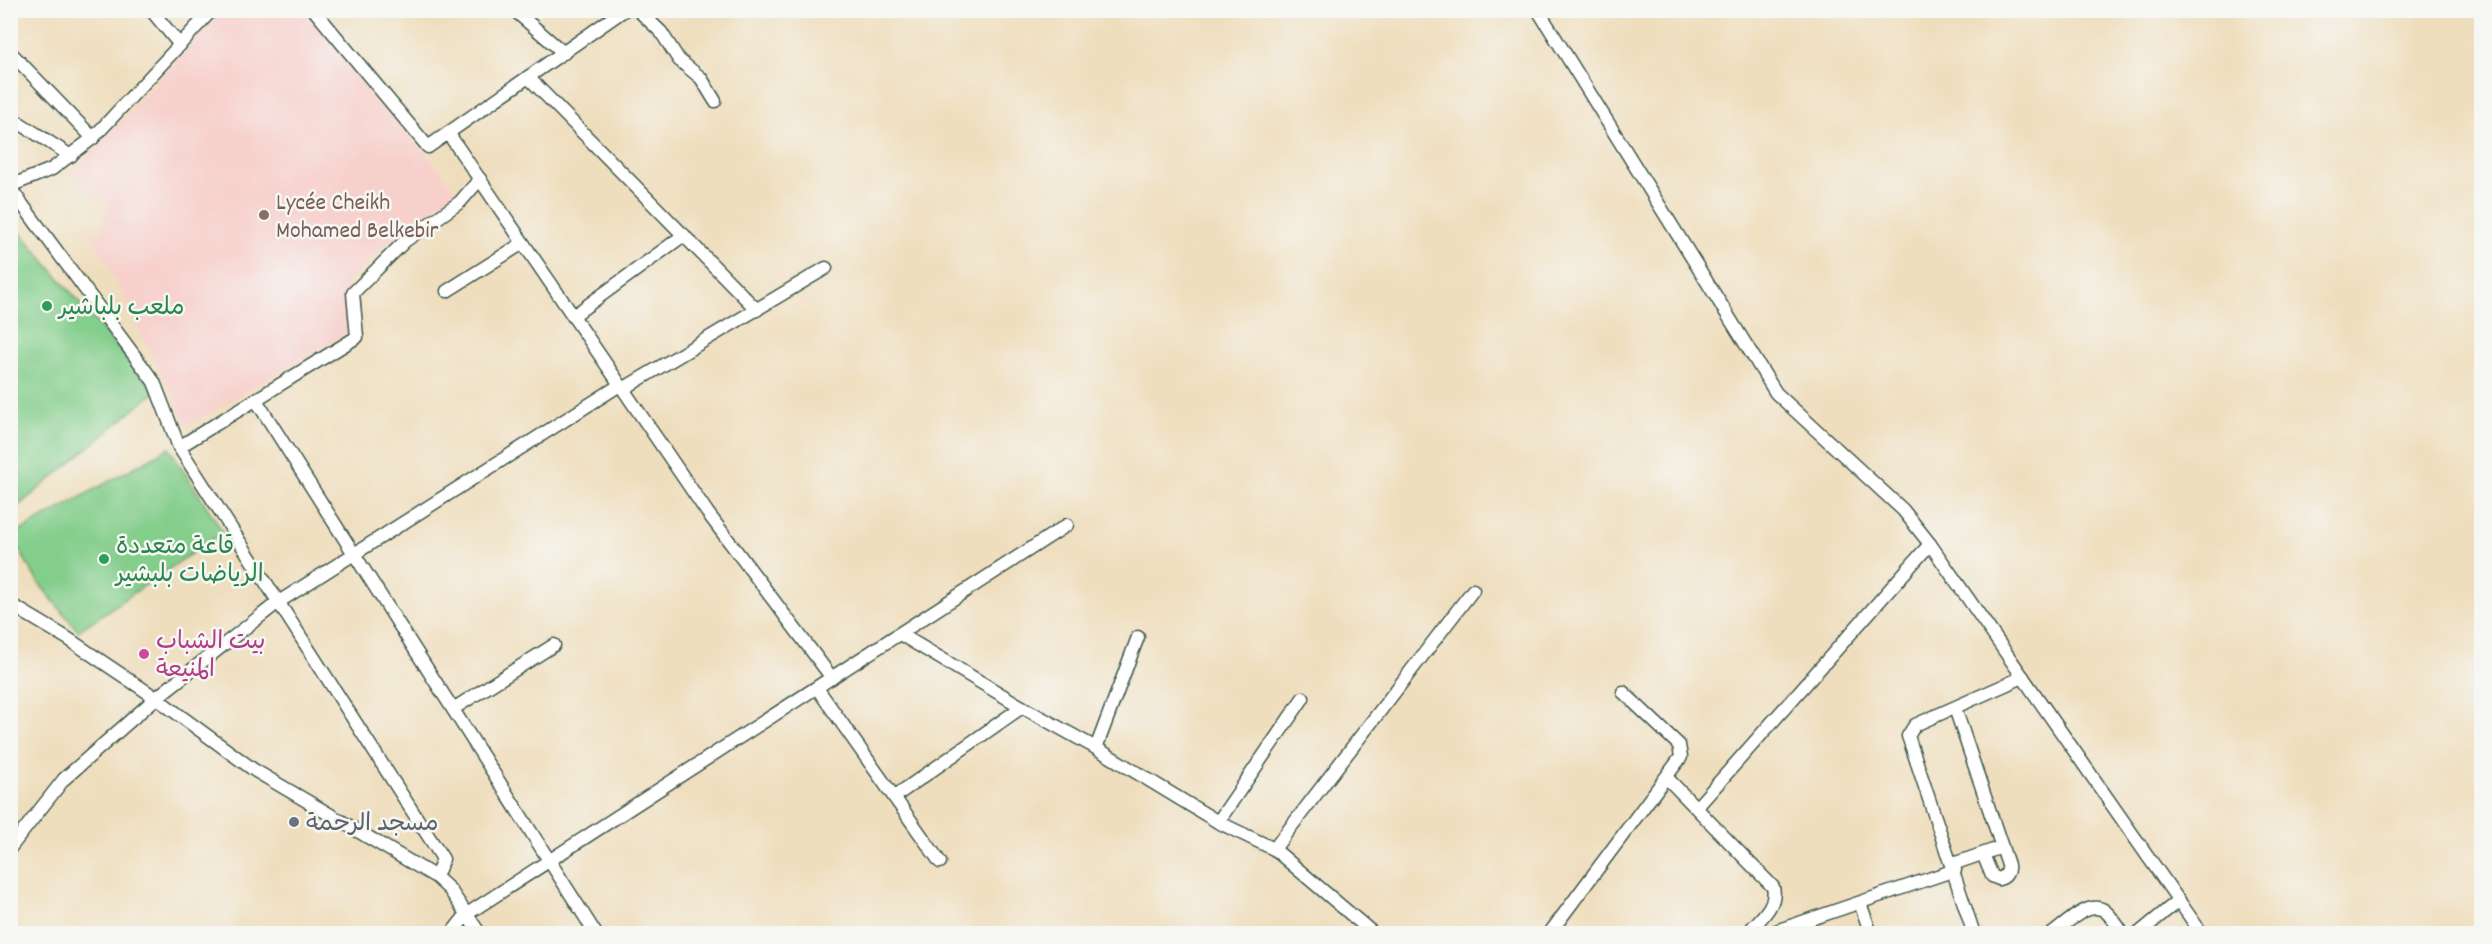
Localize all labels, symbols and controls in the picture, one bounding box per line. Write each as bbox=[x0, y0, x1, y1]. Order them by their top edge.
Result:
place label: Lycée Cheikh Mohamed Belkebir bbox=[276, 187, 439, 249]
marker: Lycée Cheikh Mohamed Belkebir bbox=[257, 208, 271, 222]
place label: ملعب بلباشير bbox=[57, 292, 185, 326]
marker: ملعب بلباشير bbox=[40, 299, 54, 313]
place label: قاعة متعددة الرياضات بلبشير bbox=[114, 531, 264, 593]
marker: قاعة متعددة الرياضات بلبشير bbox=[97, 552, 111, 566]
place label: بيت الشباب المنيعة bbox=[156, 626, 266, 688]
marker: بيت الشباب المنيعة bbox=[137, 647, 151, 661]
place label: مسجد الرحمة bbox=[306, 808, 438, 842]
marker: مسجد الرحمة bbox=[287, 815, 301, 829]

